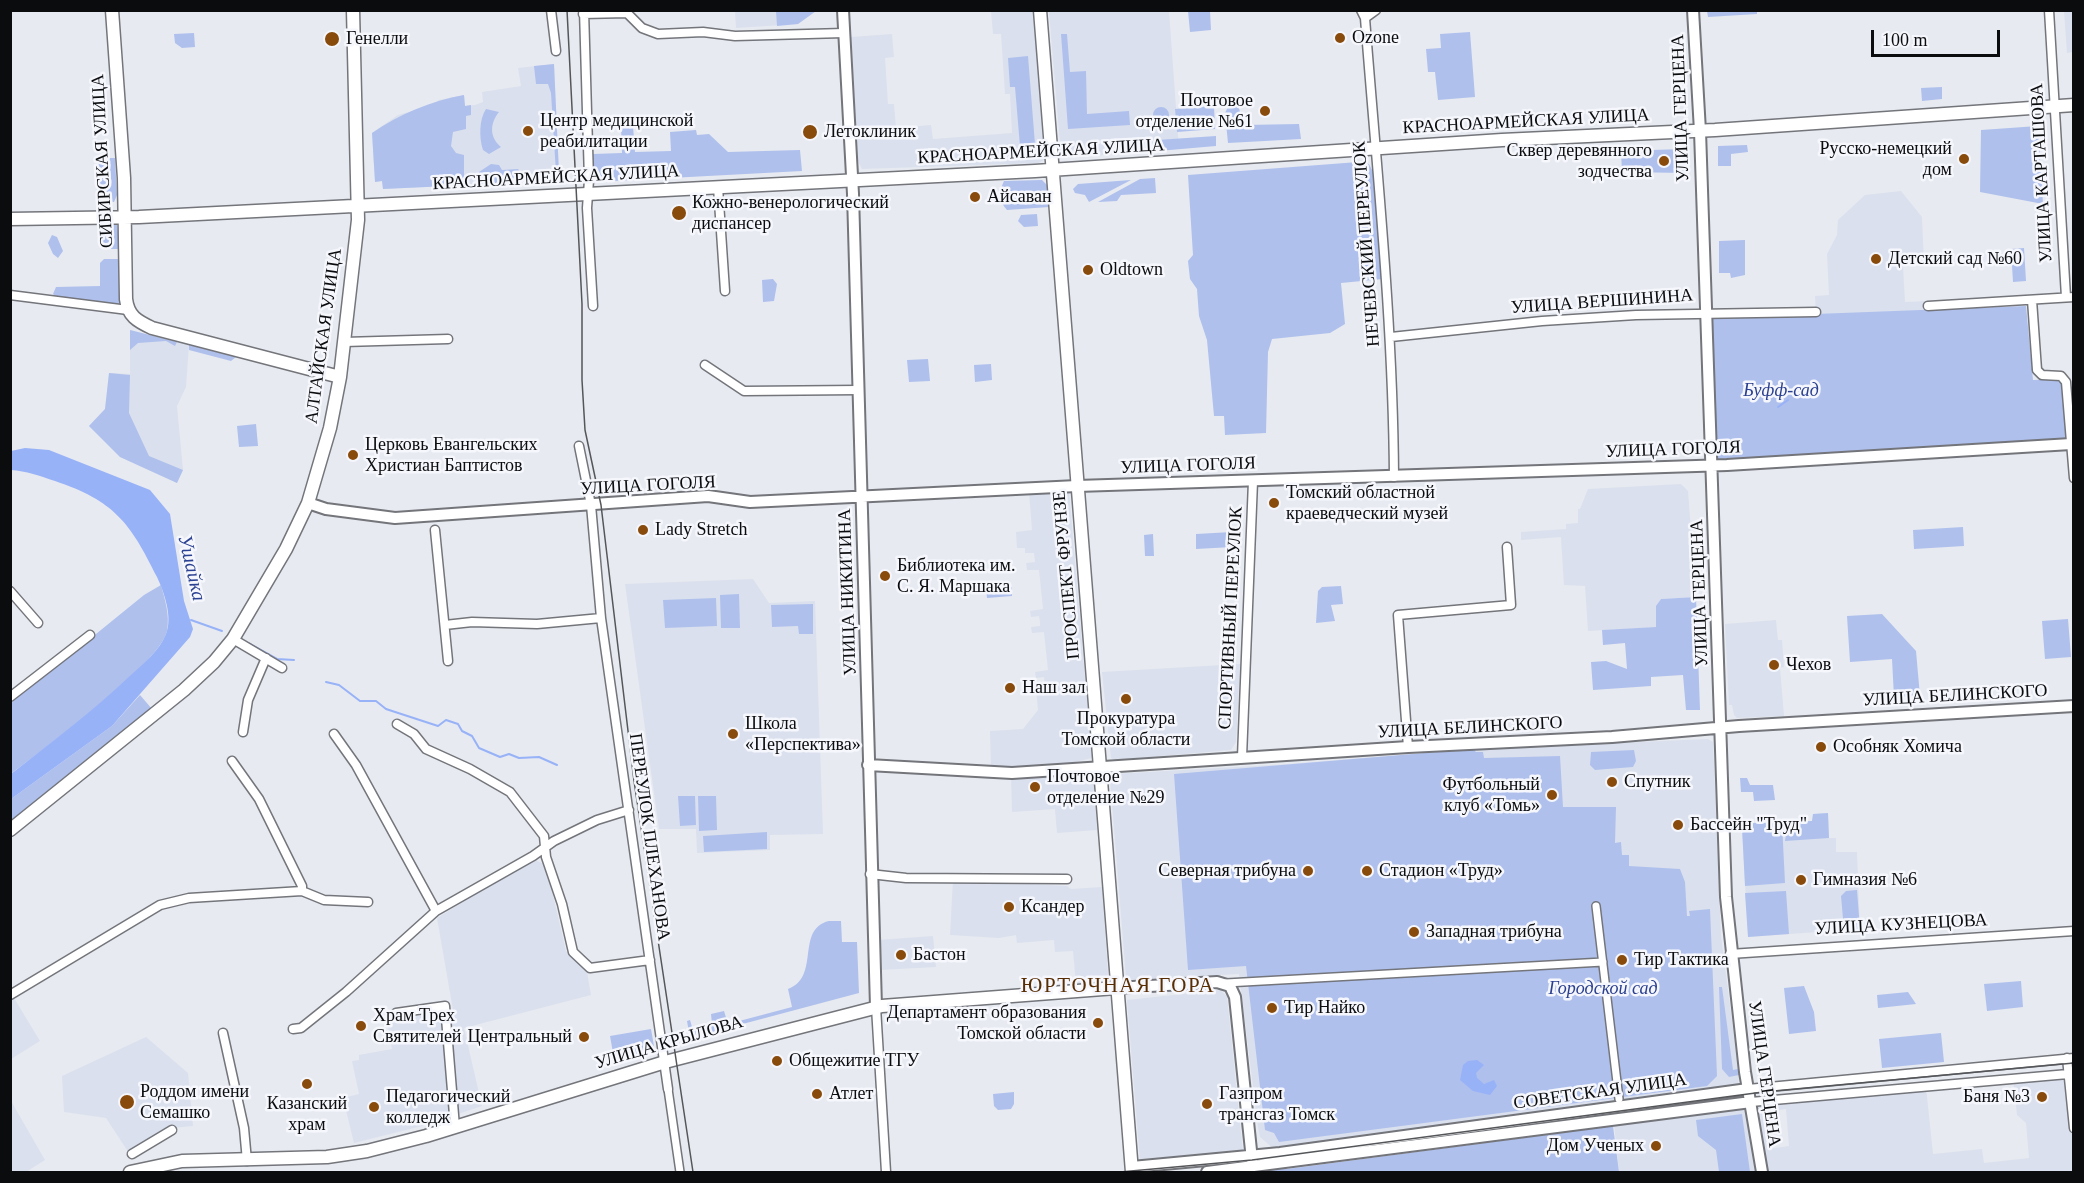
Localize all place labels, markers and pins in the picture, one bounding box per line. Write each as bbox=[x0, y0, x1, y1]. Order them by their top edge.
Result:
place label: Ozone bbox=[1352, 27, 1399, 49]
place label: Генелли bbox=[346, 28, 408, 50]
marker: Генелли bbox=[323, 30, 341, 48]
marker: Ozone bbox=[1333, 31, 1347, 45]
place label: Почтовое отделение №61 bbox=[1136, 90, 1253, 132]
marker: Почтовое отделение №61 bbox=[1258, 104, 1272, 118]
place label: Центр медицинской реабилитации bbox=[540, 110, 693, 152]
place label: Летоклиник bbox=[824, 121, 916, 143]
marker: Летоклиник bbox=[801, 123, 819, 141]
marker: Центр медицинской реабилитации bbox=[521, 124, 535, 138]
place label: Русско-немецкий дом bbox=[1820, 138, 1952, 180]
place label: Сквер деревянного зодчества bbox=[1506, 140, 1652, 182]
marker: Русско-немецкий дом bbox=[1957, 152, 1971, 166]
marker: Сквер деревянного зодчества bbox=[1657, 154, 1671, 168]
place label: Айсаван bbox=[987, 186, 1052, 208]
marker: Айсаван bbox=[968, 190, 982, 204]
place label: Кожно-венерологический диспансер bbox=[692, 192, 889, 234]
marker: Кожно-венерологический диспансер bbox=[670, 204, 688, 222]
place label: Детский сад №60 bbox=[1888, 248, 2022, 270]
marker: Детский сад №60 bbox=[1869, 252, 1883, 266]
place label: Oldtown bbox=[1100, 259, 1163, 281]
marker: Oldtown bbox=[1081, 263, 1095, 277]
place label: Церковь Евангельских Христиан Баптистов bbox=[365, 434, 538, 476]
marker: Церковь Евангельских Христиан Баптистов bbox=[346, 448, 360, 462]
place label: Томский областной краеведческий музей bbox=[1286, 482, 1448, 524]
marker: Томский областной краеведческий музей bbox=[1267, 496, 1281, 510]
place label: Lady Stretch bbox=[655, 519, 747, 541]
marker: Lady Stretch bbox=[636, 523, 650, 537]
place label: Библиотека им. С. Я. Маршака bbox=[897, 555, 1015, 598]
marker: Библиотека им. С. Я. Маршака bbox=[878, 569, 892, 583]
place label: Чехов bbox=[1786, 654, 1831, 676]
marker: Чехов bbox=[1767, 658, 1781, 672]
place label: Наш зал bbox=[1022, 677, 1086, 699]
marker: Наш зал bbox=[1003, 681, 1017, 695]
marker: Прокуратура Томской области bbox=[1119, 692, 1133, 706]
place label: Прокуратура Томской области bbox=[1062, 708, 1190, 750]
place label: Школа «Перспектива» bbox=[745, 713, 861, 756]
marker: Школа «Перспектива» bbox=[726, 727, 740, 741]
place label: Особняк Хомича bbox=[1833, 736, 1962, 758]
marker: Особняк Хомича bbox=[1814, 740, 1828, 754]
place label: Почтовое отделение №29 bbox=[1047, 766, 1164, 808]
place label: Спутник bbox=[1624, 771, 1691, 793]
place label: Футбольный клуб «Томь» bbox=[1442, 774, 1540, 816]
marker: Спутник bbox=[1605, 775, 1619, 789]
marker: Почтовое отделение №29 bbox=[1028, 780, 1042, 794]
marker: Футбольный клуб «Томь» bbox=[1545, 788, 1559, 802]
place label: Бассейн "Труд" bbox=[1690, 814, 1807, 836]
marker: Бассейн "Труд" bbox=[1671, 818, 1685, 832]
place label: Северная трибуна bbox=[1158, 860, 1296, 882]
place label: Стадион «Труд» bbox=[1379, 860, 1503, 882]
marker: Северная трибуна bbox=[1301, 864, 1315, 878]
marker: Стадион «Труд» bbox=[1360, 864, 1374, 878]
place label: Гимназия №6 bbox=[1813, 869, 1917, 891]
marker: Гимназия №6 bbox=[1794, 873, 1808, 887]
place label: Ксандер bbox=[1021, 896, 1085, 918]
marker: Ксандер bbox=[1002, 900, 1016, 914]
place label: Западная трибуна bbox=[1426, 921, 1562, 943]
marker: Западная трибуна bbox=[1407, 925, 1421, 939]
place label: Бастон bbox=[913, 944, 966, 966]
marker: Бастон bbox=[894, 948, 908, 962]
place label: Тир Тактика bbox=[1634, 949, 1729, 971]
marker: Тир Тактика bbox=[1615, 953, 1629, 967]
place label: Тир Найко bbox=[1284, 997, 1365, 1019]
marker: Тир Найко bbox=[1265, 1001, 1279, 1015]
place label: Департамент образования Томской области bbox=[887, 1002, 1086, 1044]
place label: Храм Трех Святителей bbox=[373, 1005, 462, 1048]
marker: Департамент образования Томской области bbox=[1091, 1016, 1105, 1030]
marker: Храм Трех Святителей bbox=[354, 1019, 368, 1033]
place label: Центральный bbox=[468, 1026, 572, 1048]
marker: Центральный bbox=[577, 1030, 591, 1044]
place label: Общежитие ТГУ bbox=[789, 1050, 919, 1072]
marker: Общежитие ТГУ bbox=[770, 1054, 784, 1068]
marker: Казанский храм bbox=[300, 1077, 314, 1091]
place label: Роддом имени Семашко bbox=[140, 1081, 249, 1124]
place label: Атлет bbox=[829, 1083, 873, 1105]
place label: Газпром трансгаз Томск bbox=[1219, 1083, 1335, 1126]
place label: Педагогический колледж bbox=[386, 1086, 510, 1128]
place label: Баня №3 bbox=[1963, 1086, 2030, 1108]
marker: Атлет bbox=[810, 1087, 824, 1101]
marker: Баня №3 bbox=[2035, 1090, 2049, 1104]
marker: Роддом имени Семашко bbox=[118, 1093, 136, 1111]
place label: Казанский храм bbox=[267, 1093, 347, 1136]
marker: Газпром трансгаз Томск bbox=[1200, 1097, 1214, 1111]
marker: Педагогический колледж bbox=[367, 1100, 381, 1114]
place label: Дом Ученых bbox=[1547, 1135, 1644, 1157]
marker: Дом Ученых bbox=[1649, 1139, 1663, 1153]

